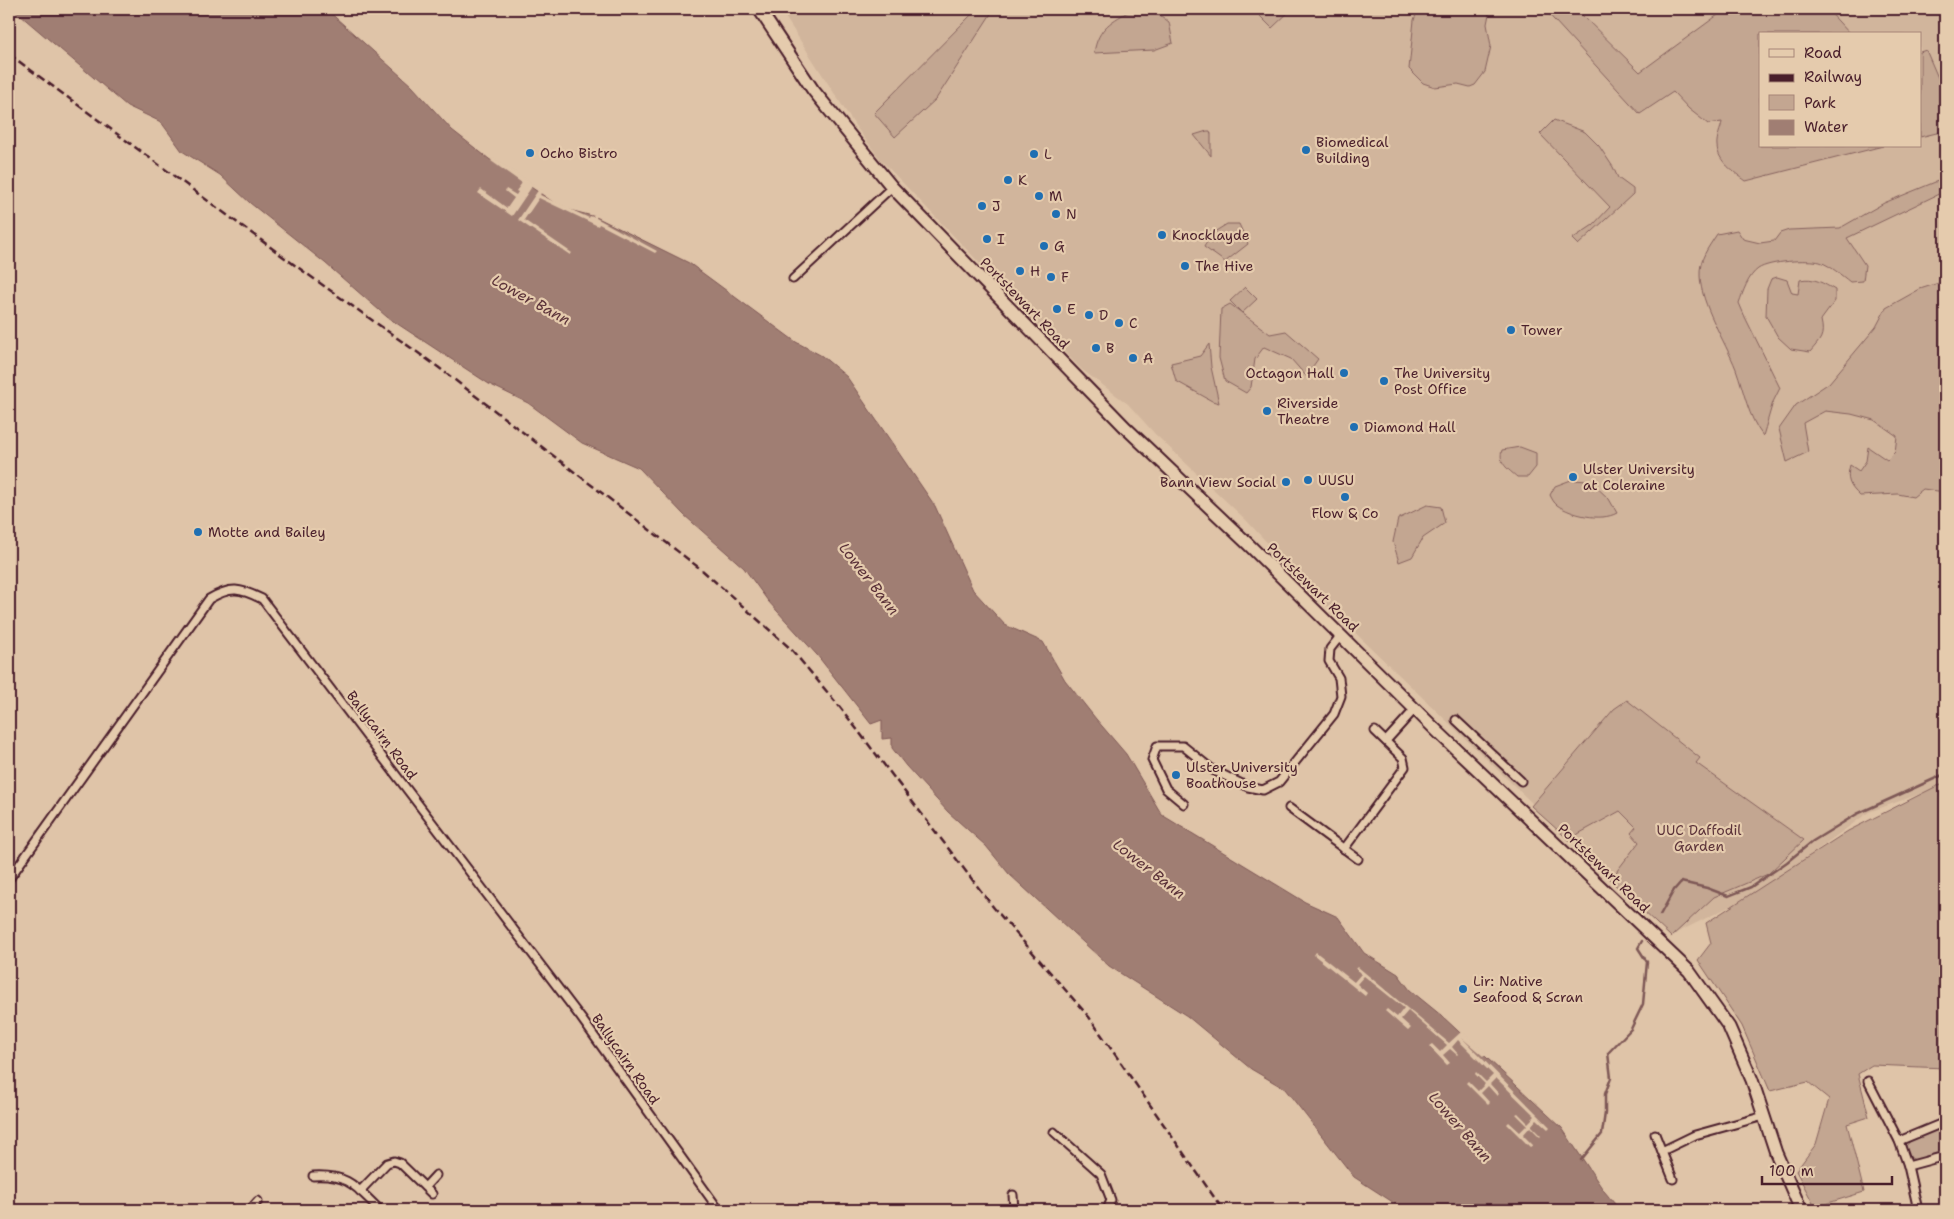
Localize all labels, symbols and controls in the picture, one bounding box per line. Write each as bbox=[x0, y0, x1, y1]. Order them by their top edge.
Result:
legend bbox=[1759, 32, 1922, 148]
text: Road bbox=[1804, 43, 1842, 63]
text: Railway bbox=[1804, 67, 1862, 87]
text: Park bbox=[1804, 93, 1836, 113]
text: Water bbox=[1804, 117, 1848, 137]
place label: Biomedical Building bbox=[1316, 133, 1389, 167]
place label: Ocho Bistro bbox=[540, 144, 618, 162]
marker: Biomedical Building bbox=[1300, 144, 1312, 156]
place label: L bbox=[1044, 145, 1052, 163]
marker: Ocho Bistro bbox=[524, 147, 536, 159]
marker: L bbox=[1028, 148, 1040, 160]
place label: K bbox=[1018, 171, 1027, 189]
marker: K bbox=[1002, 174, 1014, 186]
place label: M bbox=[1049, 187, 1062, 205]
marker: M bbox=[1033, 190, 1045, 202]
place label: J bbox=[992, 197, 1000, 215]
marker: J bbox=[976, 200, 988, 212]
place label: N bbox=[1066, 205, 1077, 223]
marker: N bbox=[1050, 208, 1062, 220]
place label: Knocklayde bbox=[1172, 226, 1250, 244]
marker: Knocklayde bbox=[1156, 229, 1168, 241]
place label: I bbox=[997, 230, 1005, 248]
marker: I bbox=[981, 233, 993, 245]
place label: G bbox=[1054, 237, 1065, 255]
marker: G bbox=[1038, 240, 1050, 252]
street label: Portstewart Road bbox=[976, 253, 1074, 353]
place label: The Hive bbox=[1195, 257, 1254, 275]
marker: The Hive bbox=[1179, 260, 1191, 272]
place label: H bbox=[1030, 262, 1040, 280]
marker: H bbox=[1014, 265, 1026, 277]
place label: F bbox=[1061, 268, 1069, 286]
water label: Lower Bann bbox=[488, 270, 574, 330]
marker: F bbox=[1045, 271, 1057, 283]
place label: E bbox=[1067, 300, 1076, 318]
marker: E bbox=[1051, 303, 1063, 315]
place label: D bbox=[1099, 306, 1108, 324]
marker: D bbox=[1083, 309, 1095, 321]
place label: C bbox=[1129, 314, 1138, 332]
marker: C bbox=[1113, 317, 1125, 329]
place label: Tower bbox=[1521, 321, 1563, 339]
marker: Tower bbox=[1505, 324, 1517, 336]
place label: B bbox=[1106, 339, 1114, 357]
marker: B bbox=[1090, 342, 1102, 354]
place label: A bbox=[1143, 349, 1153, 367]
marker: A bbox=[1127, 352, 1139, 364]
place label: Octagon Hall bbox=[1246, 364, 1335, 382]
place label: The University Post Office bbox=[1394, 364, 1490, 398]
marker: Octagon Hall bbox=[1338, 367, 1350, 379]
marker: The University Post Office bbox=[1378, 375, 1390, 387]
place label: Riverside Theatre bbox=[1277, 394, 1339, 428]
marker: Riverside Theatre bbox=[1261, 405, 1273, 417]
place label: Diamond Hall bbox=[1364, 418, 1456, 436]
marker: Diamond Hall bbox=[1348, 421, 1360, 433]
place label: Ulster University at Coleraine bbox=[1583, 460, 1695, 494]
place label: UUSU bbox=[1318, 471, 1354, 489]
marker: Ulster University at Coleraine bbox=[1567, 471, 1579, 483]
place label: Bann View Social bbox=[1160, 473, 1277, 491]
marker: UUSU bbox=[1302, 474, 1314, 486]
marker: Bann View Social bbox=[1280, 476, 1292, 488]
marker: Flow & Co bbox=[1339, 491, 1351, 503]
place label: Flow & Co bbox=[1311, 504, 1379, 522]
place label: Motte and Bailey bbox=[208, 523, 325, 541]
marker: Motte and Bailey bbox=[192, 526, 204, 538]
street label: Portstewart Road bbox=[1263, 538, 1363, 636]
water label: Lower Bann bbox=[834, 539, 904, 619]
street label: Ballycairn Road bbox=[343, 687, 421, 783]
place label: Ulster University Boathouse bbox=[1186, 758, 1298, 792]
marker: Ulster University Boathouse bbox=[1170, 769, 1182, 781]
street label: Portstewart Road bbox=[1554, 819, 1654, 917]
park label: UUC Daffodil Garden bbox=[1656, 821, 1742, 855]
water label: Lower Bann bbox=[1109, 834, 1189, 904]
place label: Lir: Native Seafood & Scran bbox=[1473, 972, 1583, 1006]
marker: Lir: Native Seafood & Scran bbox=[1457, 983, 1469, 995]
street label: Ballycairn Road bbox=[588, 1010, 664, 1108]
water label: Lower Bann bbox=[1424, 1088, 1496, 1166]
scale bar bbox=[1762, 1154, 1892, 1186]
text: 100 m bbox=[1769, 1161, 1814, 1181]

